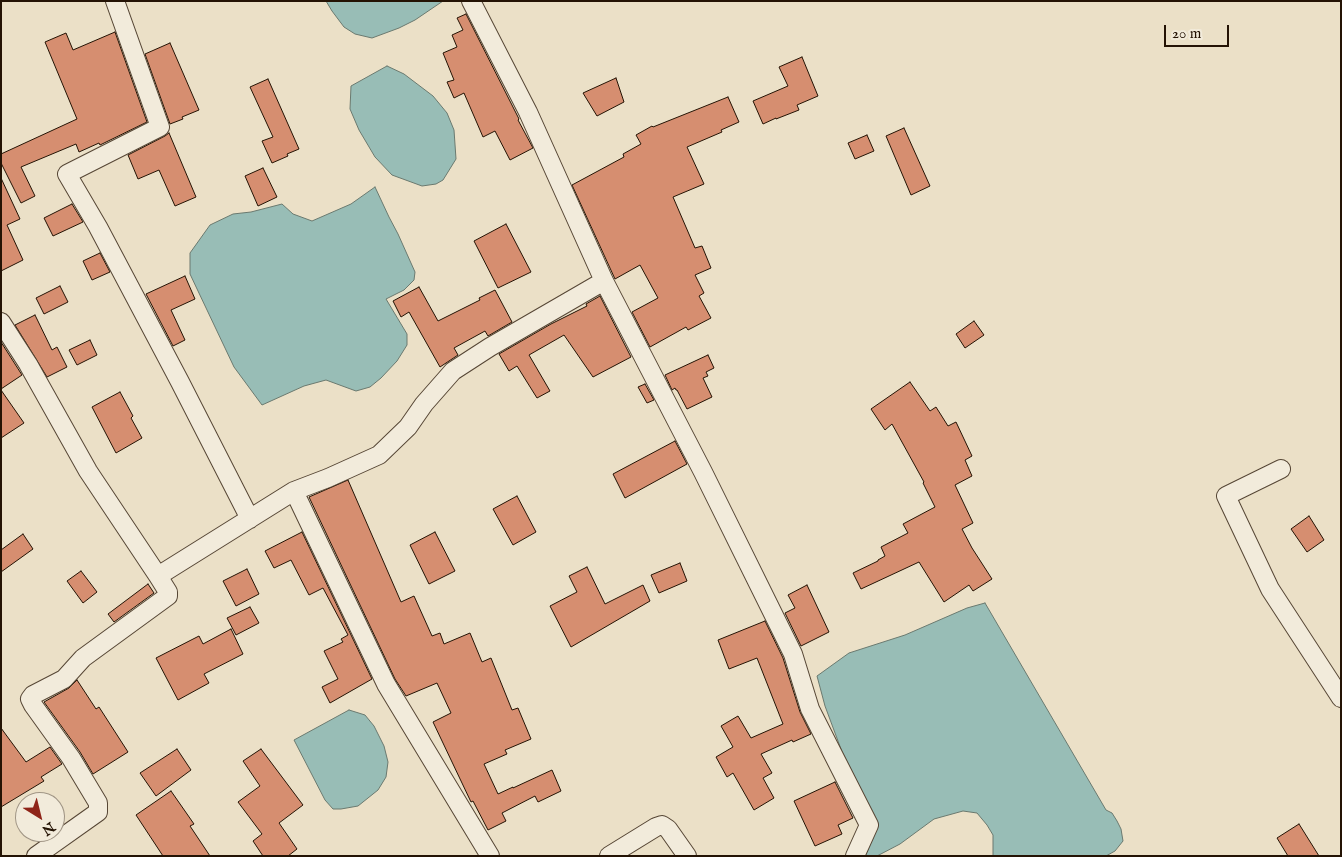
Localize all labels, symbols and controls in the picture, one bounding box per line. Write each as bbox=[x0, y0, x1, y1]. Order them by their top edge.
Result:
scale bar bbox=[1167, 15, 1232, 47]
text: 20 m bbox=[1172, 24, 1201, 43]
north arrow bbox=[15, 792, 65, 842]
text: N bbox=[38, 817, 58, 839]

